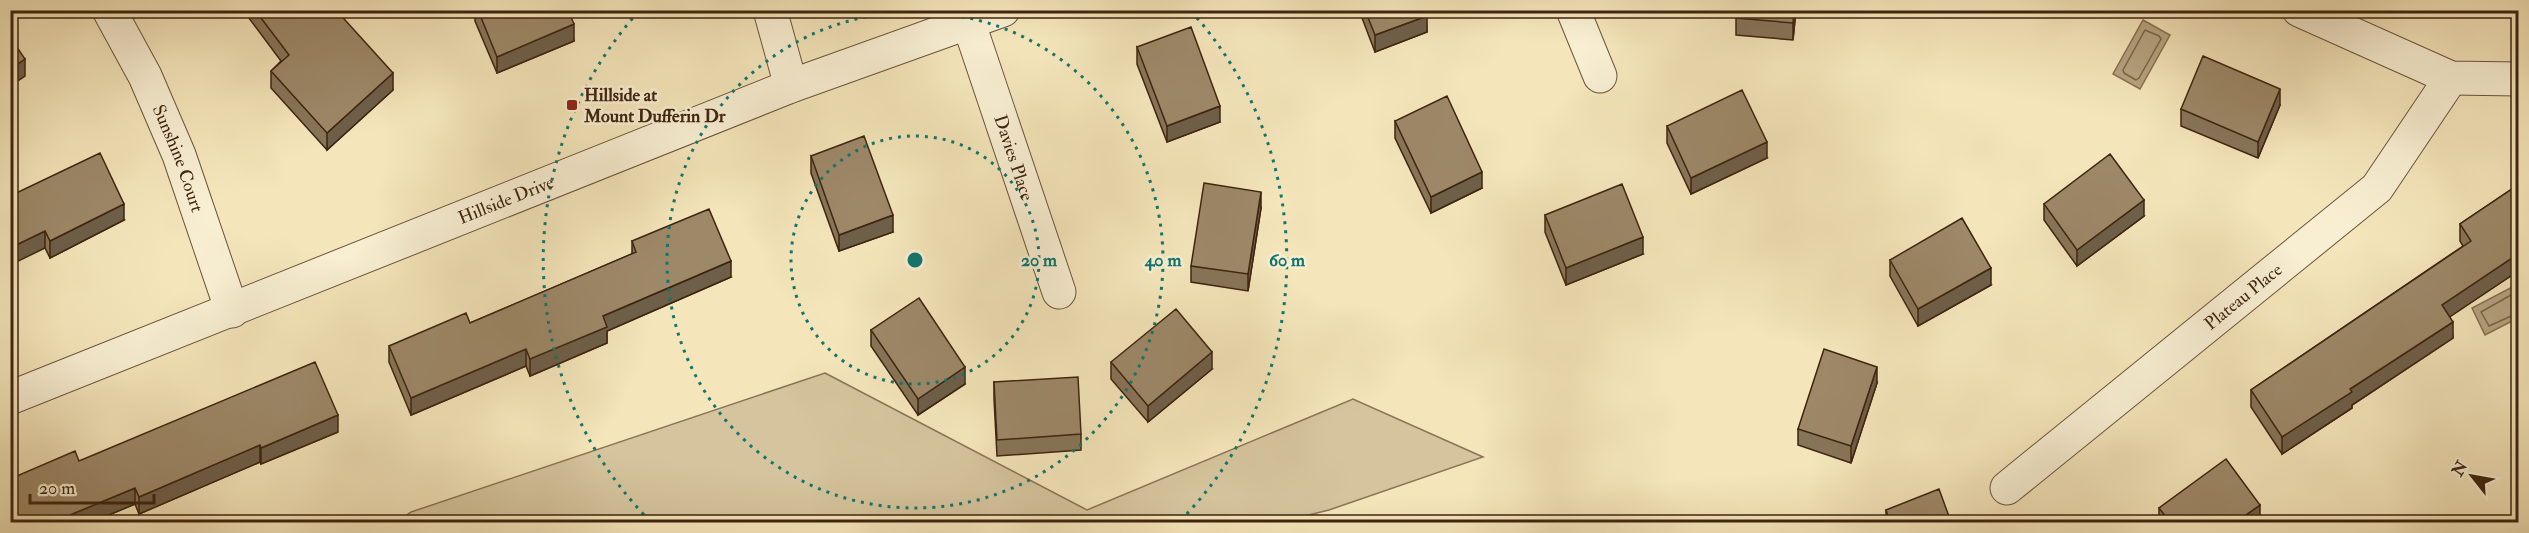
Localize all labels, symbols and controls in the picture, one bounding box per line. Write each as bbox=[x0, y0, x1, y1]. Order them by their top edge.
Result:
place label: Hillside at Mount Dufferin Dr bbox=[583, 84, 726, 128]
marker: Hillside at Mount Dufferin Dr bbox=[565, 98, 579, 112]
street label: Sunshine Court bbox=[147, 101, 209, 215]
street label: Davies Place bbox=[988, 112, 1039, 204]
street label: Hillside Drive bbox=[455, 171, 558, 230]
text: 20 m bbox=[1021, 249, 1058, 272]
text: 40 m bbox=[1144, 249, 1182, 272]
text: 60 m bbox=[1269, 249, 1306, 272]
centre of rings bbox=[905, 250, 925, 270]
street label: Plateau Place bbox=[2200, 258, 2287, 335]
north arrow bbox=[2442, 446, 2502, 506]
text: N bbox=[2447, 457, 2473, 481]
scale bar bbox=[30, 467, 154, 505]
text: 20 m bbox=[39, 477, 75, 500]

